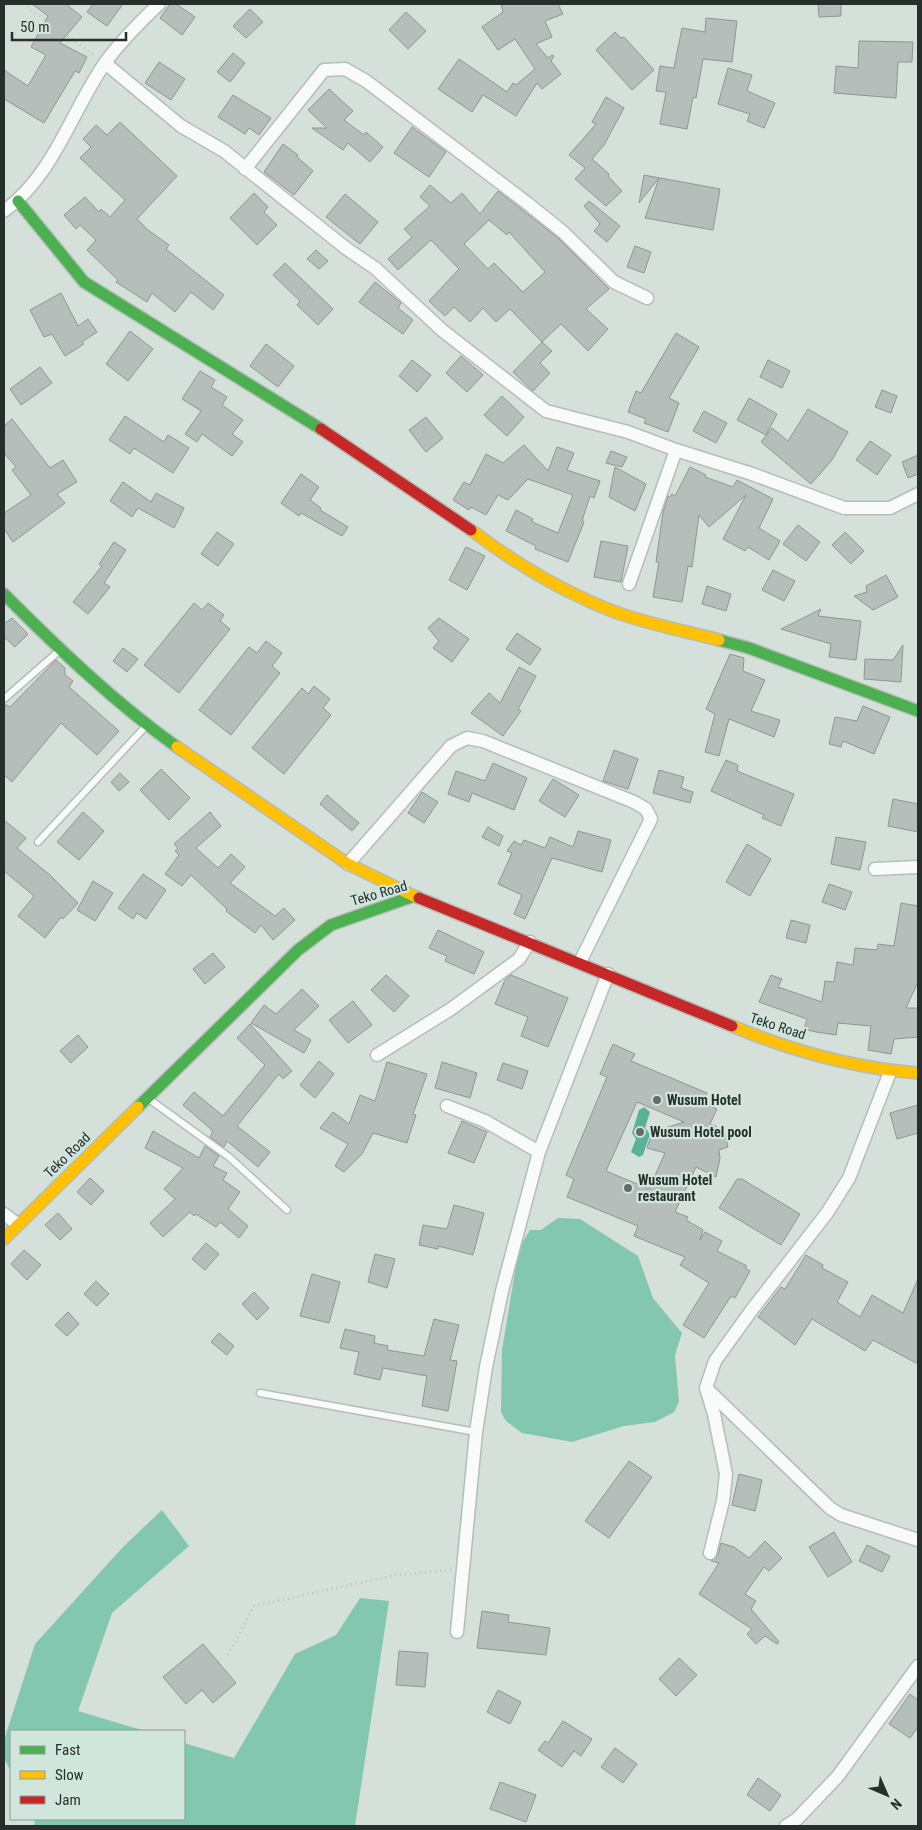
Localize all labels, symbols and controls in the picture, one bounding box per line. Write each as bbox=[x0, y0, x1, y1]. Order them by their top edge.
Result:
scale bar bbox=[12, 10, 126, 42]
text: 50 m bbox=[20, 18, 50, 36]
street label: Teko Road bbox=[349, 877, 409, 909]
street label: Teko Road bbox=[748, 1009, 808, 1043]
place label: Wusum Hotel bbox=[667, 1092, 741, 1108]
marker: Wusum Hotel bbox=[651, 1094, 663, 1106]
place label: Wusum Hotel pool bbox=[650, 1124, 752, 1140]
marker: Wusum Hotel pool bbox=[634, 1126, 646, 1138]
street label: Teko Road bbox=[41, 1129, 93, 1181]
place label: Wusum Hotel restaurant bbox=[638, 1172, 712, 1204]
marker: Wusum Hotel restaurant bbox=[622, 1182, 634, 1194]
legend bbox=[10, 1730, 185, 1820]
text: Fast bbox=[55, 1741, 80, 1759]
text: Slow bbox=[55, 1766, 84, 1784]
north arrow bbox=[862, 1770, 912, 1820]
text: Jam bbox=[55, 1791, 81, 1809]
text: N bbox=[888, 1796, 905, 1813]

